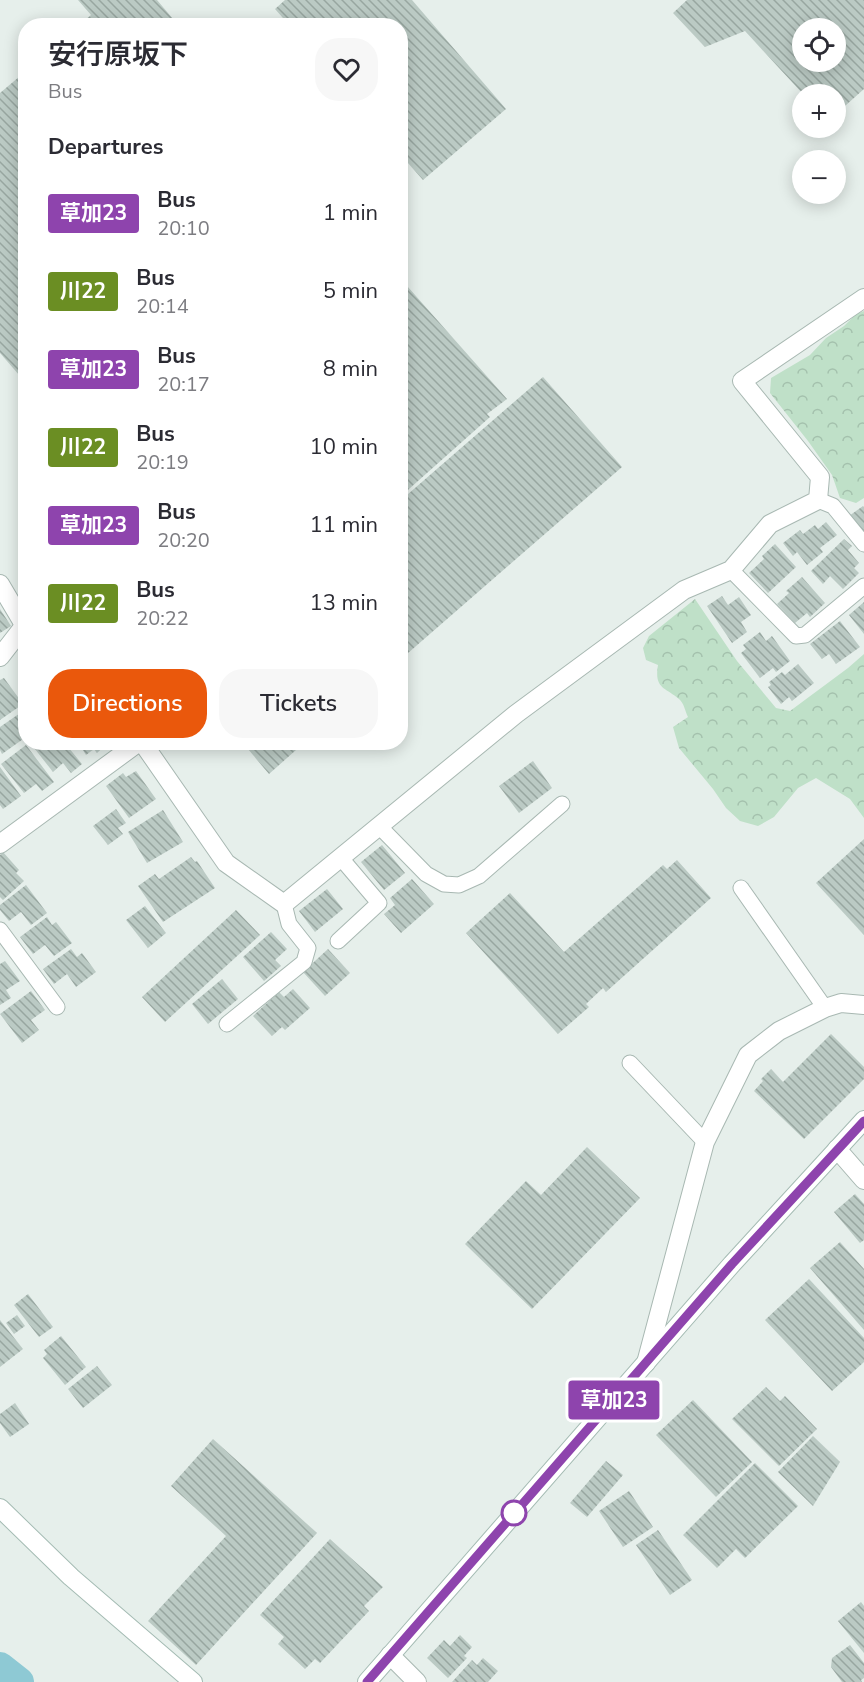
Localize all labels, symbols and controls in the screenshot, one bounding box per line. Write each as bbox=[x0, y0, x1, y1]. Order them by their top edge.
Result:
map controls bbox=[792, 18, 846, 204]
button: locate bbox=[792, 18, 846, 72]
text: 安行原坂下 bbox=[48, 36, 188, 74]
button: heart bbox=[315, 38, 378, 101]
text: Bus bbox=[48, 78, 82, 105]
button: + bbox=[792, 84, 846, 138]
text: Departures bbox=[48, 132, 163, 162]
button: − bbox=[792, 150, 846, 204]
text: Bus bbox=[157, 185, 196, 215]
text: 1 min bbox=[323, 198, 378, 228]
text: 草加23 bbox=[60, 199, 127, 227]
text: 20:10 bbox=[157, 215, 210, 242]
text: Bus bbox=[136, 263, 175, 293]
text: 5 min bbox=[323, 276, 378, 306]
text: 川22 bbox=[60, 277, 106, 305]
text: 20:14 bbox=[136, 293, 189, 320]
text: Bus bbox=[157, 341, 196, 371]
text: 8 min bbox=[323, 354, 378, 384]
text: 草加23 bbox=[60, 355, 127, 383]
text: 20:17 bbox=[157, 371, 210, 398]
text: Bus bbox=[136, 419, 175, 449]
text: 10 min bbox=[310, 432, 378, 462]
text: 川22 bbox=[60, 433, 106, 461]
text: 20:19 bbox=[136, 449, 189, 476]
text: Bus bbox=[157, 497, 196, 527]
text: 11 min bbox=[310, 510, 378, 540]
text: 草加23 bbox=[60, 511, 127, 539]
text: 20:20 bbox=[157, 527, 210, 554]
text: Bus bbox=[136, 575, 175, 605]
text: 13 min bbox=[310, 588, 378, 618]
text: 川22 bbox=[60, 589, 106, 617]
text: 20:22 bbox=[136, 605, 189, 632]
button: Directions bbox=[48, 669, 207, 738]
button: Tickets bbox=[219, 669, 378, 738]
line badge: 草加23 bbox=[572, 1380, 656, 1420]
text: 草加23 bbox=[580, 1386, 648, 1414]
unlabelled marker bbox=[501, 1500, 527, 1526]

